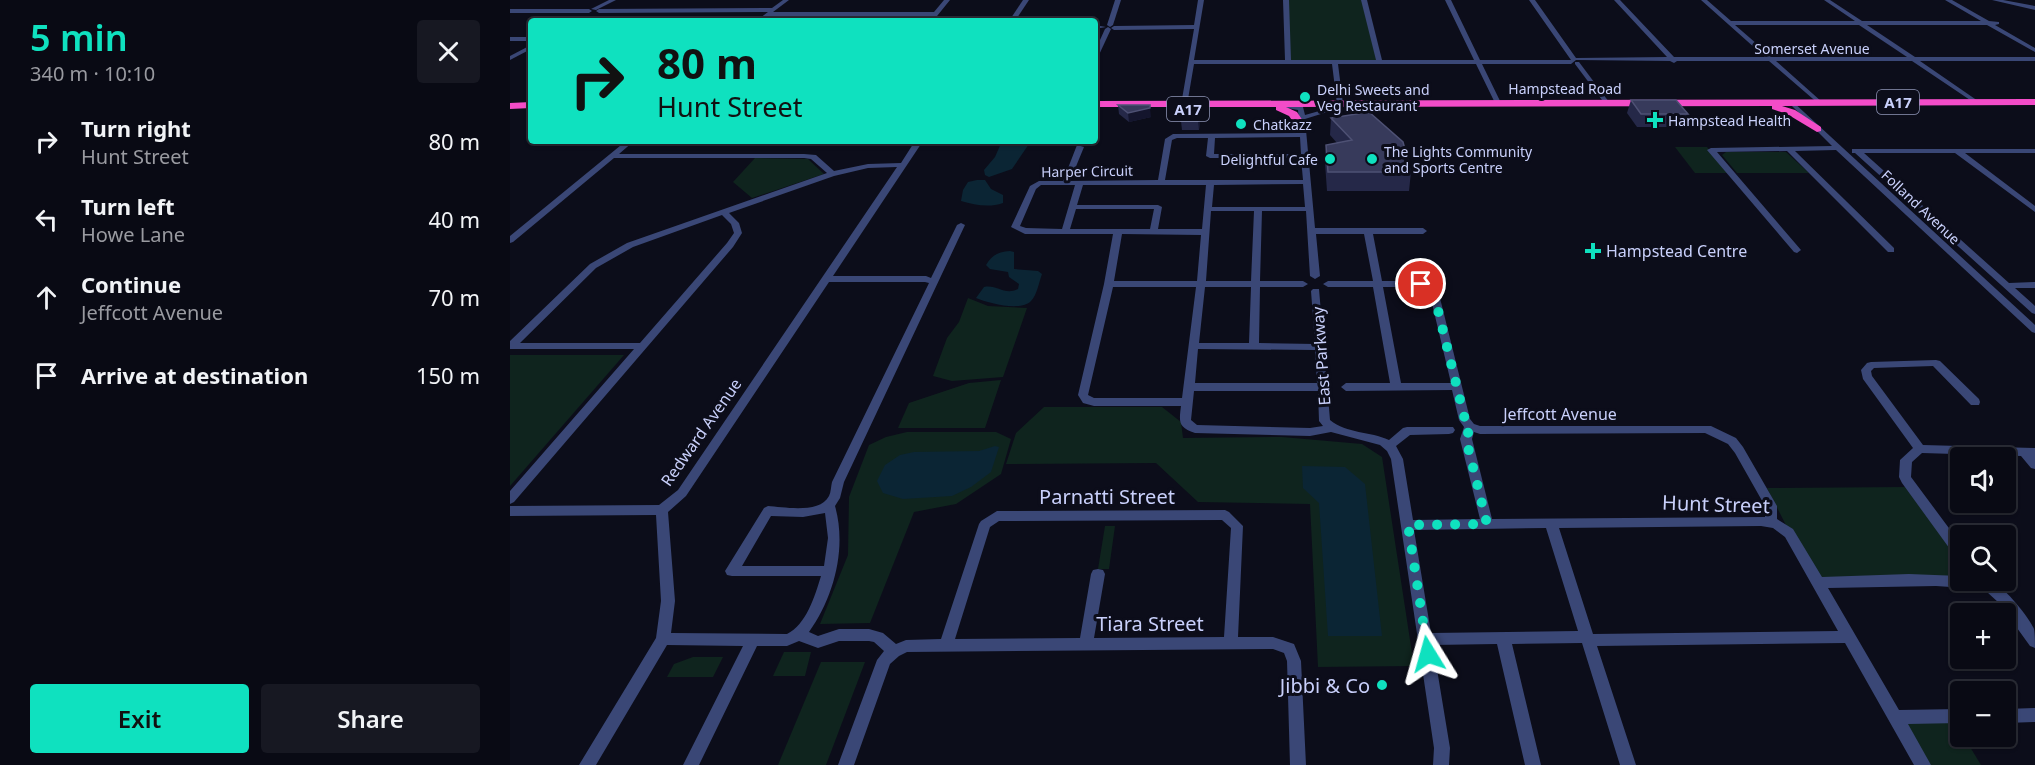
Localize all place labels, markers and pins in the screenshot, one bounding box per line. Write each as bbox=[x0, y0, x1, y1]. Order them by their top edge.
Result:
place label: Delhi Sweets and Veg Restaurant bbox=[1317, 80, 1430, 115]
marker: Delhi Sweets and Veg Restaurant bbox=[1298, 90, 1312, 104]
marker: Hampstead Health bbox=[1646, 111, 1664, 129]
place label: Hampstead Health bbox=[1668, 111, 1791, 130]
place label: Chatkazz bbox=[1253, 115, 1312, 134]
marker: Chatkazz bbox=[1234, 117, 1248, 131]
place label: The Lights Community and Sports Centre bbox=[1384, 142, 1533, 177]
place label: Delightful Cafe bbox=[1220, 150, 1318, 169]
marker: Delightful Cafe bbox=[1323, 152, 1337, 166]
marker: The Lights Community and Sports Centre bbox=[1365, 152, 1379, 166]
place label: Hampstead Centre bbox=[1606, 240, 1747, 262]
marker: Hampstead Centre bbox=[1584, 242, 1602, 260]
pin bbox=[1395, 258, 1446, 309]
place label: Jibbi & Co bbox=[1278, 672, 1370, 699]
marker: Jibbi & Co bbox=[1375, 678, 1389, 692]

